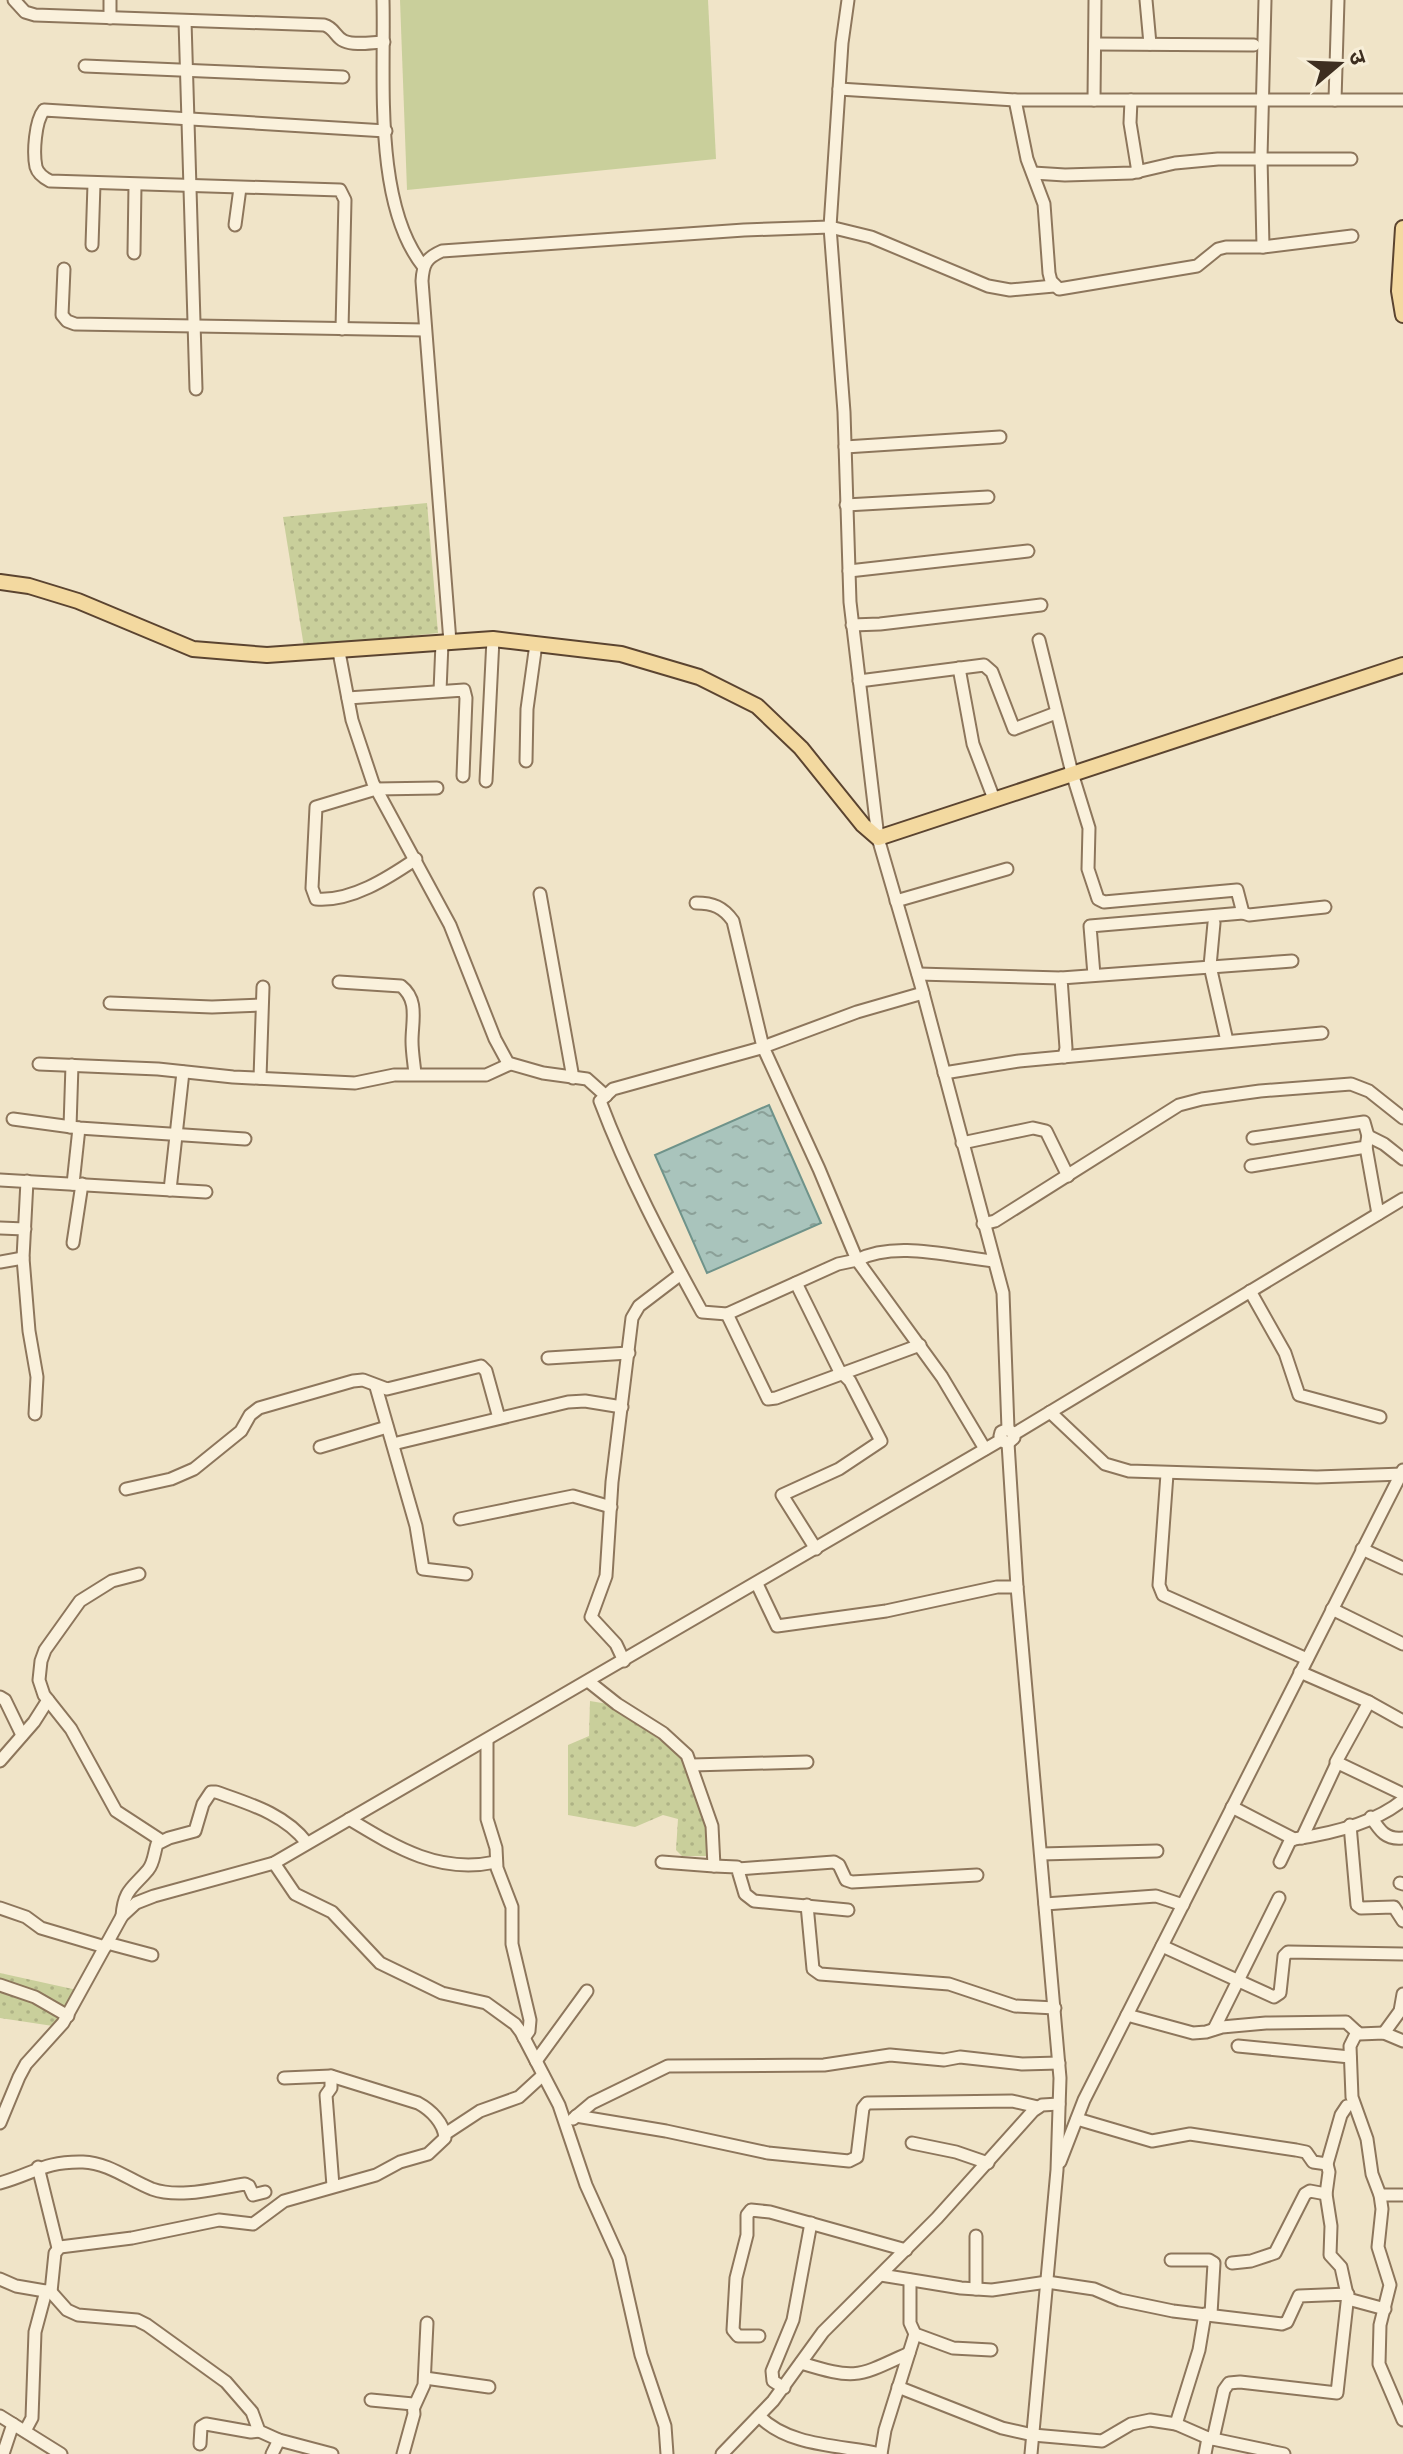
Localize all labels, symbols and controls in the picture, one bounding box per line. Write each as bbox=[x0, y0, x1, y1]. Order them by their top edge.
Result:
north arrow bbox=[1299, 24, 1379, 104]
text: उ bbox=[1342, 47, 1375, 70]

